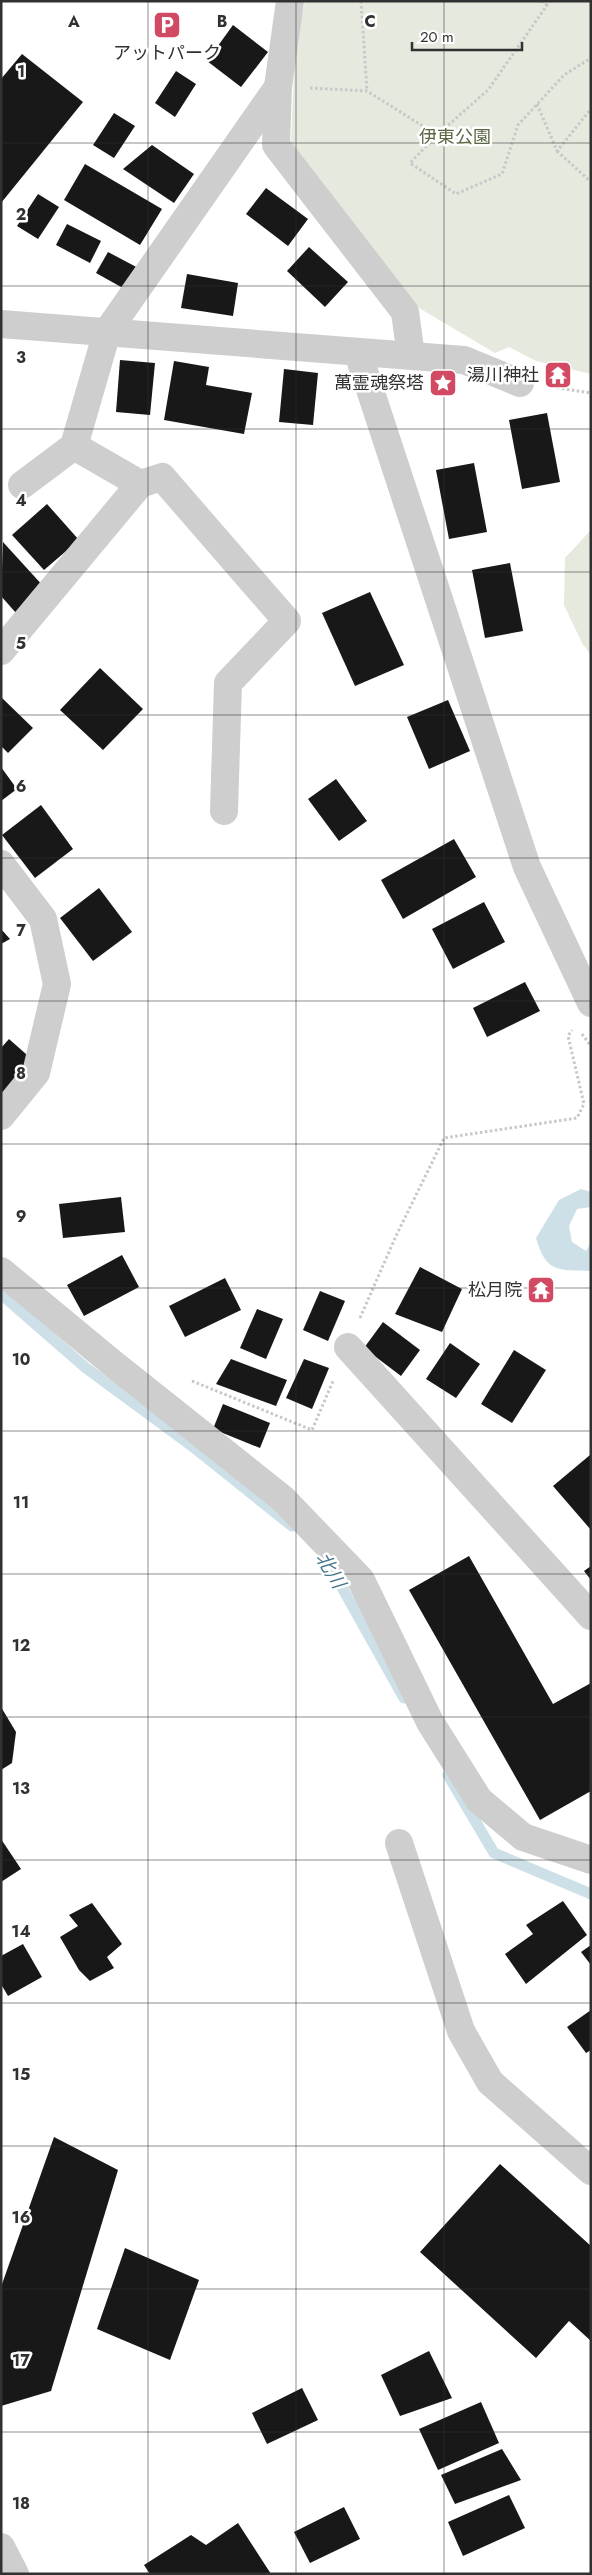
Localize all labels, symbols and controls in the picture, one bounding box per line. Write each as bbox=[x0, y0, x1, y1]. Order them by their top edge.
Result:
text: A bbox=[67, 10, 80, 33]
parking icon: アットパーク bbox=[152, 10, 182, 40]
text: B bbox=[217, 10, 227, 33]
text: C bbox=[364, 10, 376, 33]
scale bar bbox=[412, 20, 522, 52]
text: 20 m bbox=[420, 26, 454, 48]
place label: アットパーク bbox=[113, 40, 221, 66]
text: 1 bbox=[17, 60, 25, 83]
park label: 伊東公園 bbox=[419, 124, 491, 150]
text: 2 bbox=[16, 203, 26, 226]
text: 3 bbox=[16, 346, 26, 369]
temple icon: 湯川神社 bbox=[543, 360, 573, 390]
place label: 湯川神社 bbox=[467, 362, 539, 388]
place icon: 萬霊魂祭塔 bbox=[428, 368, 458, 398]
place label: 萬霊魂祭塔 bbox=[334, 370, 424, 396]
text: 4 bbox=[15, 489, 27, 512]
text: 5 bbox=[16, 632, 26, 655]
text: 6 bbox=[16, 775, 26, 798]
text: 7 bbox=[16, 919, 26, 942]
text: 8 bbox=[16, 1062, 26, 1085]
text: 9 bbox=[16, 1205, 26, 1228]
temple icon: 松月院 bbox=[526, 1275, 556, 1305]
place label: 松月院 bbox=[468, 1277, 522, 1303]
text: 10 bbox=[12, 1348, 30, 1371]
text: 11 bbox=[13, 1491, 29, 1514]
water label: 北川 bbox=[309, 1547, 353, 1595]
text: 12 bbox=[12, 1634, 30, 1657]
text: 13 bbox=[12, 1777, 30, 1800]
text: 14 bbox=[11, 1920, 31, 1943]
text: 15 bbox=[12, 2063, 30, 2086]
text: 16 bbox=[12, 2206, 30, 2229]
text: 17 bbox=[12, 2349, 30, 2372]
text: 18 bbox=[12, 2492, 30, 2515]

